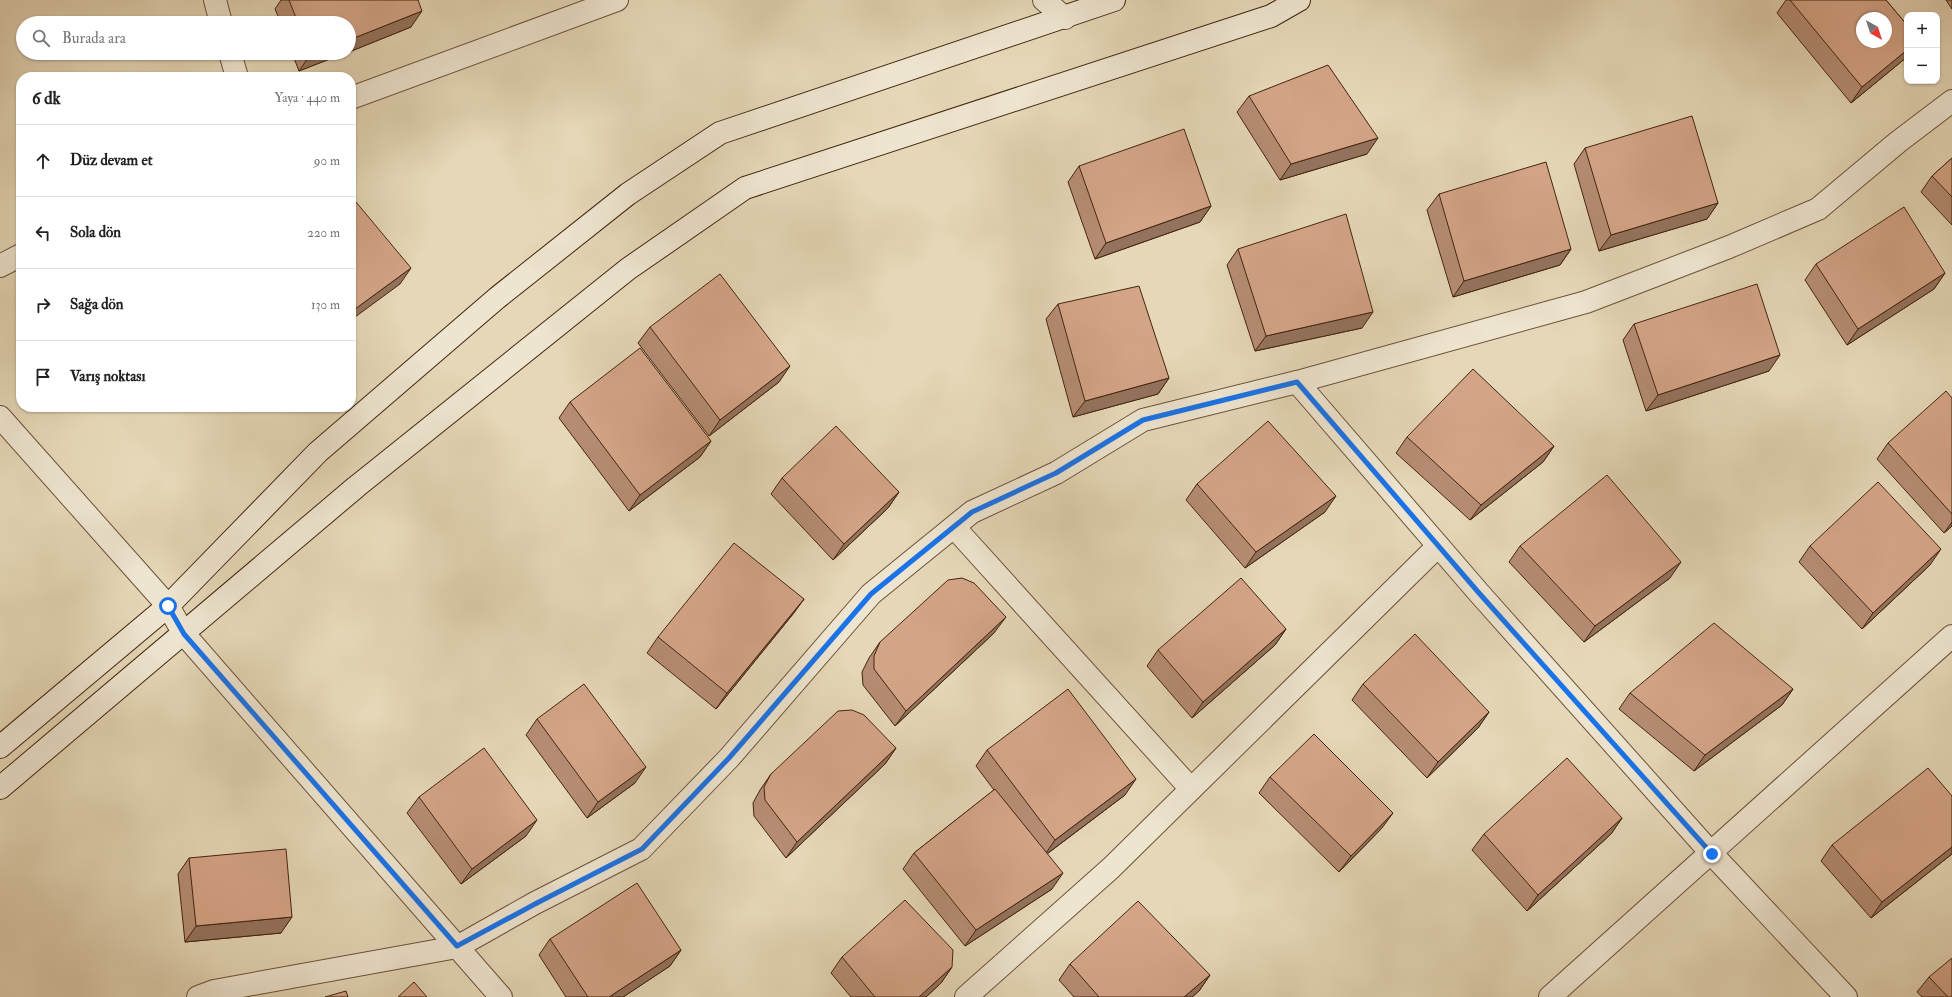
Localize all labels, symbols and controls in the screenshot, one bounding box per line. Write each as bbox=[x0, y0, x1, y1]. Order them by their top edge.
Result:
north arrow bbox=[1856, 12, 1892, 48]
map controls bbox=[1904, 12, 1940, 84]
button: + bbox=[1904, 12, 1940, 48]
search box bbox=[16, 16, 356, 60]
icon: search bbox=[30, 27, 52, 49]
text: Burada ara bbox=[62, 29, 126, 48]
button: − bbox=[1904, 48, 1940, 84]
text: 6 dk bbox=[32, 88, 61, 109]
text: Yaya · 440 m bbox=[274, 90, 340, 106]
icon: ahead bbox=[32, 150, 54, 172]
text: Düz devam et bbox=[70, 151, 153, 170]
text: 90 m bbox=[314, 153, 340, 169]
icon: left bbox=[32, 222, 54, 244]
text: Sola dön bbox=[70, 223, 121, 242]
text: 220 m bbox=[307, 225, 340, 241]
icon: right bbox=[32, 294, 54, 316]
text: Sağa dön bbox=[70, 295, 124, 314]
text: 130 m bbox=[311, 297, 340, 313]
icon: arrive bbox=[32, 366, 54, 388]
text: Varış noktası bbox=[70, 367, 145, 386]
route start bbox=[159, 597, 177, 615]
route end bbox=[1703, 845, 1721, 863]

